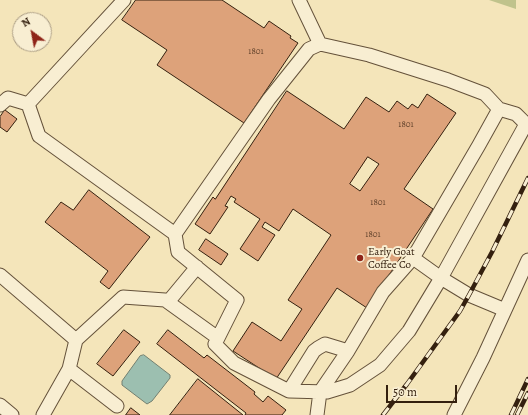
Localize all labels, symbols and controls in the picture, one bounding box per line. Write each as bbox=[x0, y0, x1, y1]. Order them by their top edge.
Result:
north arrow bbox=[12, 12, 52, 52]
text: N bbox=[19, 14, 33, 31]
house number: 1801 bbox=[248, 47, 264, 57]
house number: 1801 bbox=[398, 120, 414, 130]
house number: 1801 bbox=[370, 198, 386, 208]
house number: 1801 bbox=[365, 230, 381, 240]
place label: Early Goat Coffee Co bbox=[368, 245, 415, 271]
marker: Early Goat Coffee Co bbox=[355, 253, 365, 263]
scale bar bbox=[388, 377, 459, 403]
text: 50 m bbox=[393, 384, 417, 400]

